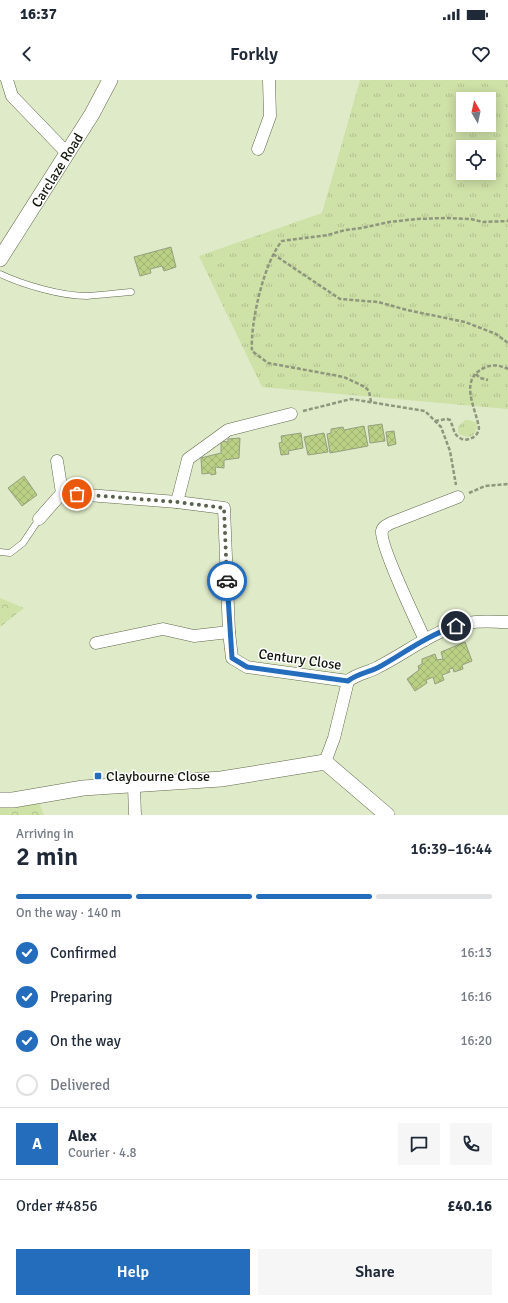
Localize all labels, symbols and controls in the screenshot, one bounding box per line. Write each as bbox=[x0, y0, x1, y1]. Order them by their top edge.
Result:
text: 16:37 bbox=[20, 5, 57, 23]
icon: back bbox=[16, 43, 38, 65]
text: Forkly bbox=[230, 43, 278, 65]
icon: heart bbox=[470, 43, 492, 65]
north arrow bbox=[456, 92, 496, 132]
map controls bbox=[456, 92, 496, 180]
street label: Carclaze Road bbox=[28, 130, 87, 211]
button: locate bbox=[456, 140, 496, 180]
pin bbox=[60, 477, 94, 511]
icon: bag bbox=[66, 483, 88, 505]
courier bbox=[207, 561, 247, 601]
icon: car bbox=[216, 570, 238, 592]
pin bbox=[439, 609, 473, 643]
icon: home bbox=[445, 615, 467, 637]
street label: Century Close bbox=[257, 645, 342, 674]
place label: Claybourne Close bbox=[106, 768, 210, 785]
marker: Claybourne Close bbox=[93, 771, 103, 781]
text: Arriving in bbox=[16, 826, 74, 842]
text: 16:39–16:44 bbox=[411, 840, 492, 858]
text: 2 min bbox=[16, 841, 78, 873]
text: On the way · 140 m bbox=[16, 905, 121, 921]
icon: check bbox=[16, 942, 38, 964]
text: Confirmed bbox=[50, 944, 117, 962]
text: 16:13 bbox=[460, 945, 492, 961]
icon: check bbox=[16, 986, 38, 1008]
text: Preparing bbox=[50, 988, 113, 1006]
text: 16:16 bbox=[460, 989, 492, 1005]
icon: check bbox=[16, 1030, 38, 1052]
text: On the way bbox=[50, 1032, 121, 1050]
text: 16:20 bbox=[460, 1033, 492, 1049]
text: Delivered bbox=[50, 1076, 110, 1094]
button: chat bbox=[398, 1123, 440, 1165]
button: phone bbox=[450, 1123, 492, 1165]
text: Alex bbox=[68, 1127, 97, 1145]
text: A bbox=[32, 1135, 42, 1153]
text: Courier · 4.8 bbox=[68, 1145, 137, 1161]
text: Order #4856 bbox=[16, 1197, 98, 1215]
text: £40.16 bbox=[447, 1197, 492, 1215]
button: Help bbox=[16, 1249, 250, 1295]
button: Share bbox=[258, 1249, 492, 1295]

